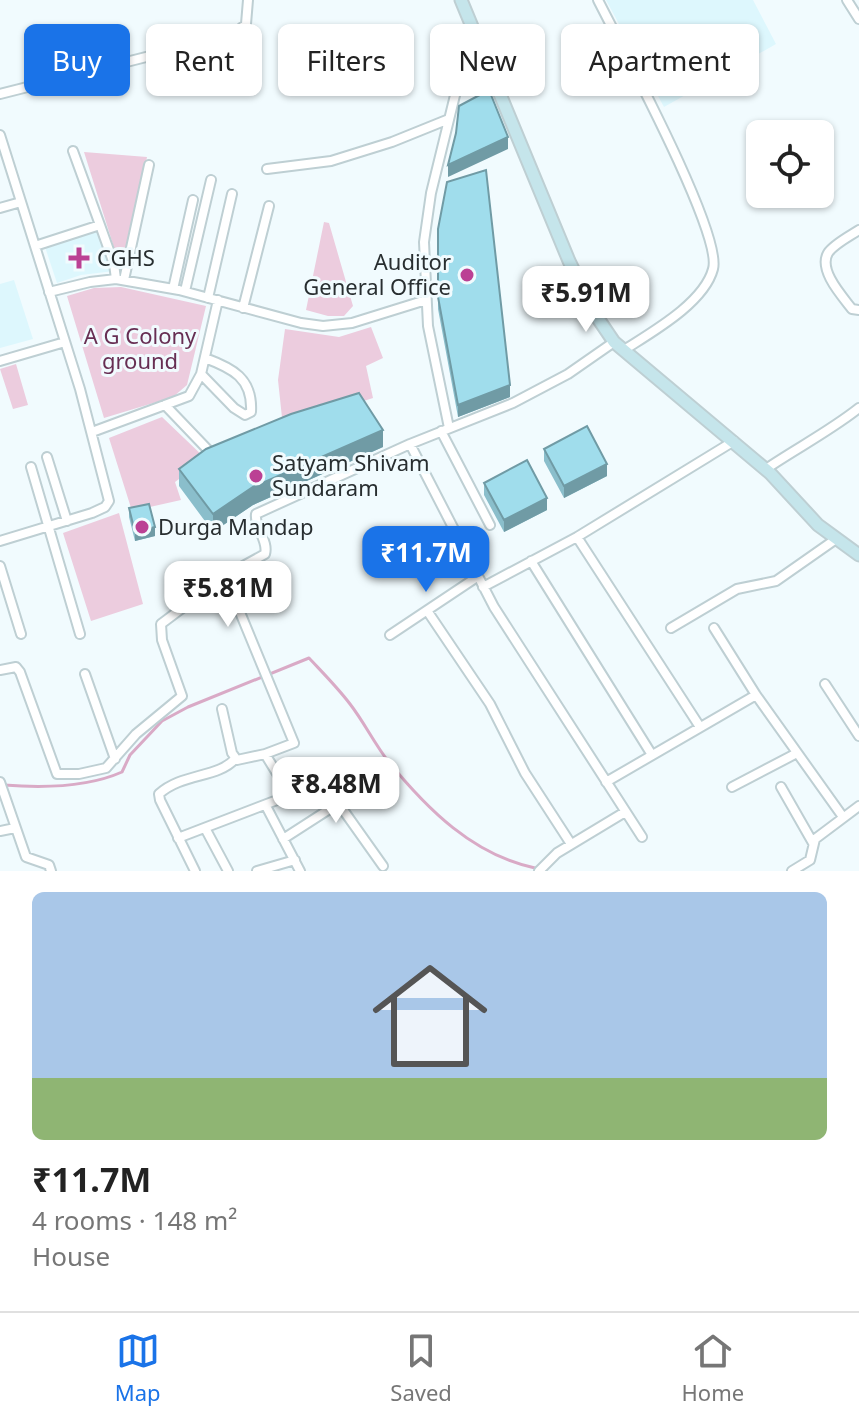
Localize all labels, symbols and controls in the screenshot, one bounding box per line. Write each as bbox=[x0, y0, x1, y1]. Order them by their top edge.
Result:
chip: Buy bbox=[24, 24, 130, 96]
chip: Rent bbox=[146, 24, 262, 96]
chip: Filters bbox=[278, 24, 414, 96]
chip: New bbox=[430, 24, 545, 96]
chip: Apartment bbox=[561, 24, 759, 96]
map controls bbox=[746, 120, 834, 208]
button: locate bbox=[746, 120, 834, 208]
place label: CGHS bbox=[97, 242, 155, 272]
place label: Auditor General Office bbox=[303, 246, 451, 301]
marker: CGHS bbox=[68, 247, 90, 269]
marker: Auditor General Office bbox=[458, 266, 476, 284]
pin: ₹5.91M bbox=[521, 266, 651, 334]
text: ₹5.91M bbox=[540, 274, 632, 310]
park label: A G Colony ground bbox=[84, 320, 197, 375]
place label: Satyam Shivam Sundaram bbox=[272, 447, 430, 502]
marker: Satyam Shivam Sundaram bbox=[247, 467, 265, 485]
place label: Durga Mandap bbox=[158, 511, 313, 541]
marker: Durga Mandap bbox=[133, 518, 151, 536]
pin: ₹11.7M bbox=[361, 526, 491, 594]
text: ₹11.7M bbox=[380, 534, 472, 570]
pin: ₹5.81M bbox=[163, 561, 293, 629]
text: ₹5.81M bbox=[182, 569, 274, 605]
pin: ₹8.48M bbox=[271, 757, 401, 825]
text: ₹8.48M bbox=[290, 765, 382, 801]
icon: home bbox=[358, 944, 502, 1088]
text: ₹11.7M bbox=[32, 1156, 151, 1202]
text: 4 rooms · 148 m² bbox=[32, 1202, 237, 1238]
text: House bbox=[32, 1238, 110, 1274]
tab: Map bbox=[115, 1329, 161, 1407]
tab: Saved bbox=[390, 1329, 452, 1407]
tab: Home bbox=[682, 1329, 744, 1407]

